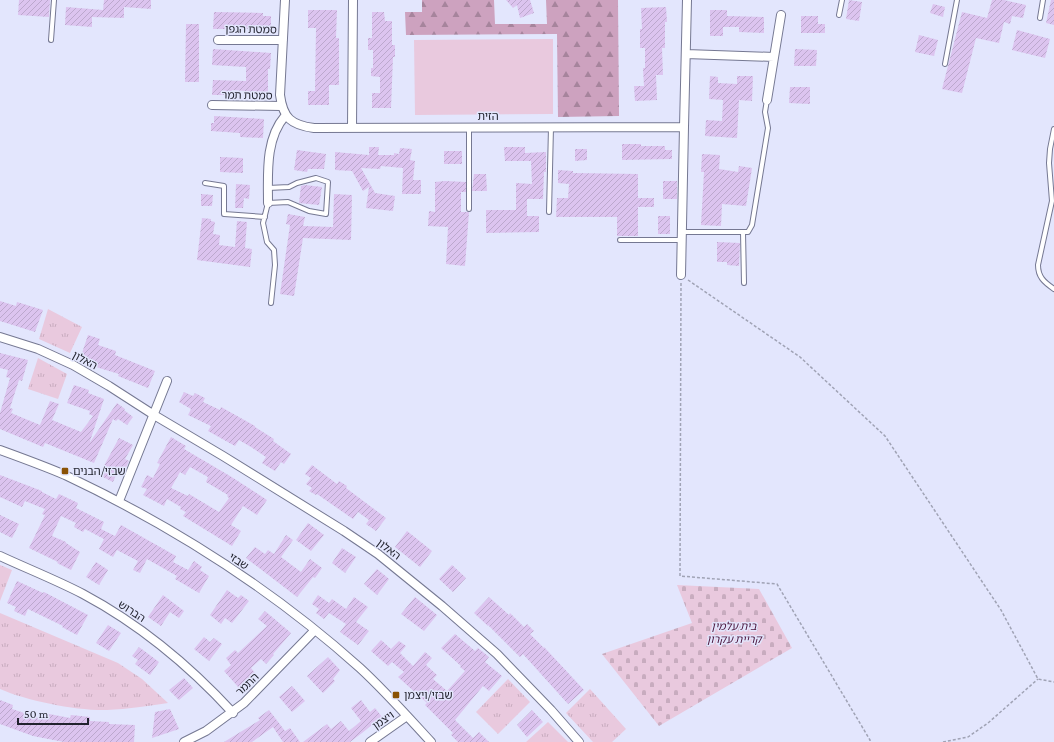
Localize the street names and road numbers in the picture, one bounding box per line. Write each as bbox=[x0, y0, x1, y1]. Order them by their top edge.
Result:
street label: סמטת הגפן bbox=[225, 23, 277, 35]
street label: סמטת תמר bbox=[221, 89, 273, 101]
street label: הזית bbox=[477, 110, 499, 122]
street label: האלון bbox=[71, 348, 100, 372]
street label: האלון bbox=[375, 536, 403, 562]
street label: שבזי bbox=[227, 550, 251, 572]
street label: הברוש bbox=[116, 598, 148, 624]
street label: התמר bbox=[233, 670, 261, 698]
street label: ויצמן bbox=[370, 708, 396, 732]

